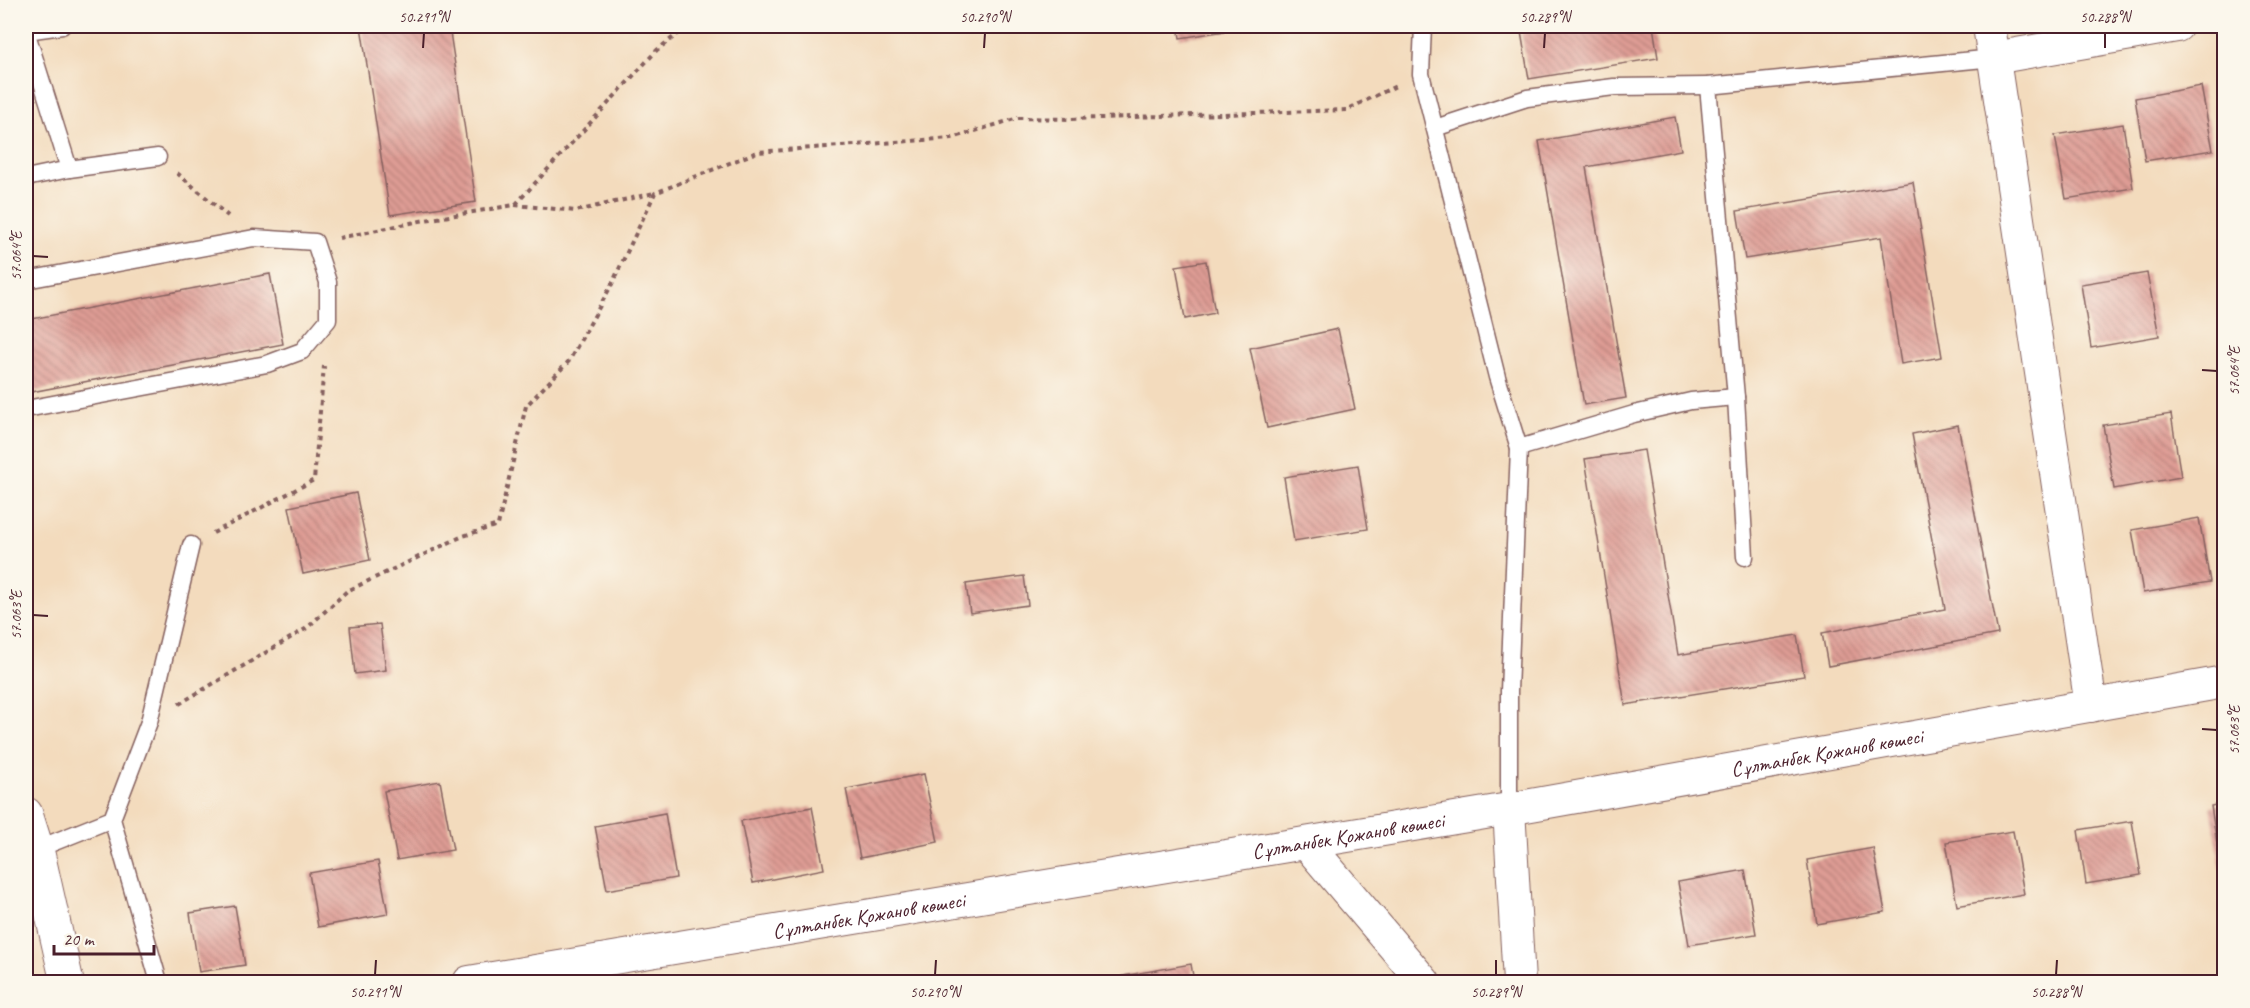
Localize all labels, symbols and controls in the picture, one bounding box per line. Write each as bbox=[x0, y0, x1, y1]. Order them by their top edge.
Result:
text: 50.291°N bbox=[399, 8, 452, 27]
text: 50.290°N bbox=[960, 8, 1013, 27]
text: 50.289°N bbox=[1520, 8, 1573, 27]
text: 50.288°N bbox=[2080, 8, 2133, 27]
text: 57.064°E bbox=[7, 229, 26, 280]
text: 57.064°E bbox=[2225, 344, 2244, 395]
text: 57.063°E bbox=[7, 588, 26, 639]
text: 57.063°E bbox=[2225, 703, 2244, 754]
street label: Сұлтанбек Қожанов көшесі bbox=[1729, 722, 1928, 782]
street label: Сұлтанбек Қожанов көшесі bbox=[1250, 807, 1449, 865]
street label: Сұлтанбек Қожанов көшесі bbox=[770, 886, 970, 944]
scale bar bbox=[54, 918, 154, 956]
text: 20 m bbox=[63, 928, 96, 950]
text: 50.291°N bbox=[350, 983, 403, 1002]
text: 50.290°N bbox=[910, 983, 963, 1002]
text: 50.289°N bbox=[1471, 983, 1524, 1002]
text: 50.288°N bbox=[2031, 983, 2084, 1002]

